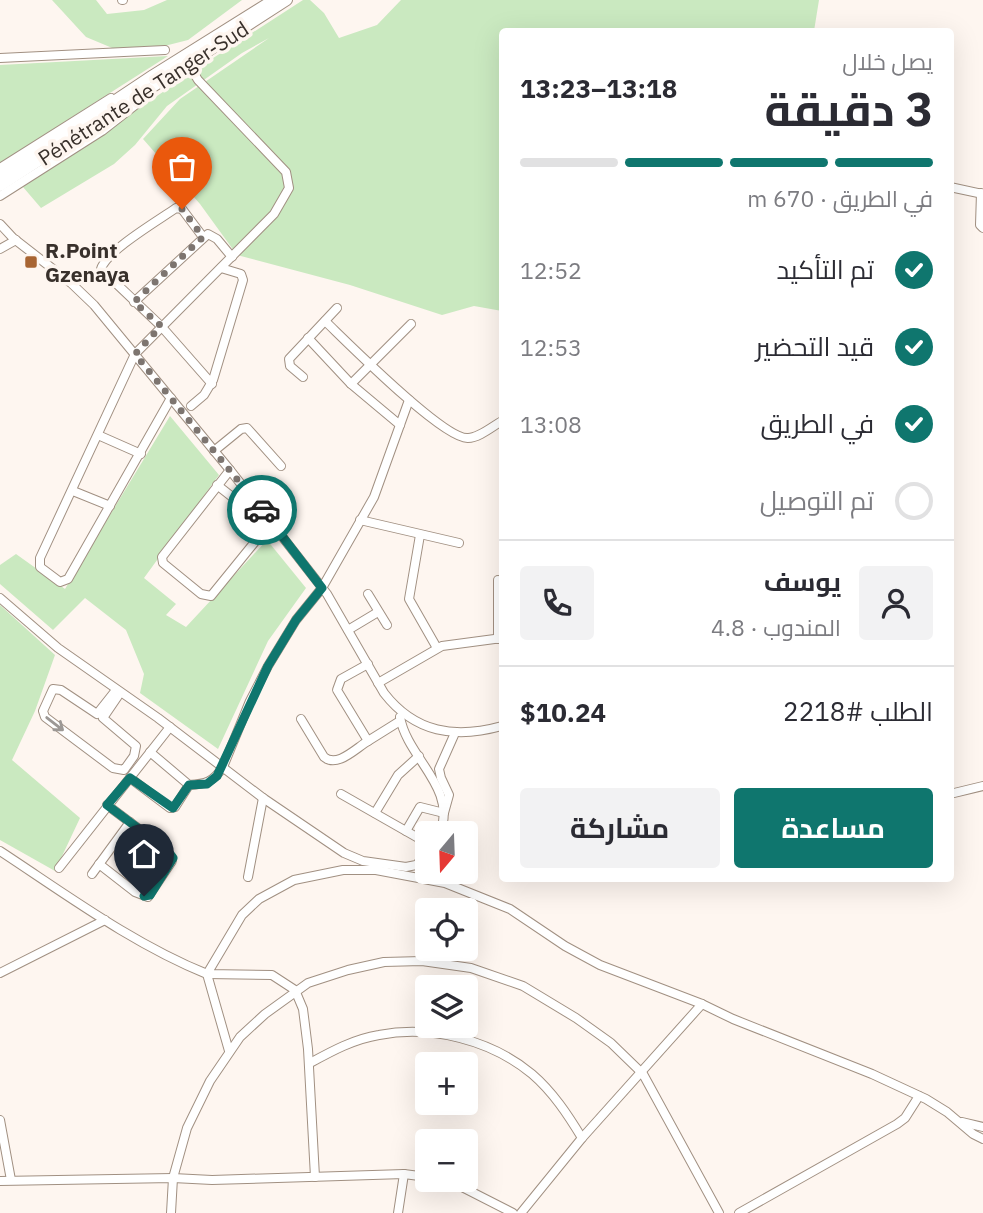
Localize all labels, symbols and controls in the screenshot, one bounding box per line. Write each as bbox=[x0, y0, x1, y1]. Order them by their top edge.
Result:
street label: Pénétrante de Tanger-Sud bbox=[32, 14, 254, 172]
text: يصل خلال bbox=[842, 46, 933, 76]
text: 13:18–13:23 bbox=[520, 71, 677, 105]
text: 3 دقيقة bbox=[764, 79, 933, 139]
pin bbox=[152, 137, 212, 209]
icon: bag bbox=[163, 148, 201, 186]
text: في الطريق · 670 m bbox=[747, 183, 933, 213]
place label: R.Point Gzenaya bbox=[45, 236, 130, 288]
icon: check bbox=[895, 251, 933, 289]
text: تم التأكيد bbox=[777, 252, 874, 286]
marker: R.Point Gzenaya bbox=[23, 254, 39, 270]
text: 12:52 bbox=[520, 255, 582, 285]
icon: check bbox=[895, 328, 933, 366]
text: قيد التحضير bbox=[755, 329, 874, 363]
text: 12:53 bbox=[520, 332, 582, 362]
icon: check bbox=[895, 405, 933, 443]
text: في الطريق bbox=[761, 406, 874, 440]
text: 13:08 bbox=[520, 409, 582, 439]
courier bbox=[227, 475, 297, 545]
text: تم التوصيل bbox=[760, 483, 874, 517]
icon: car bbox=[243, 491, 281, 529]
text: يوسف bbox=[764, 564, 841, 598]
button: phone bbox=[520, 566, 594, 640]
button: person bbox=[859, 566, 933, 640]
text: المندوب · 4.8 bbox=[711, 612, 841, 642]
text: الطلب #2218 bbox=[783, 694, 933, 728]
text: $10.24 bbox=[520, 695, 606, 729]
one-way arrow bbox=[45, 716, 63, 731]
button: مشاركة bbox=[520, 788, 720, 868]
button: مساعدة bbox=[734, 788, 933, 868]
north arrow bbox=[415, 821, 478, 884]
map controls bbox=[415, 821, 478, 1192]
pin bbox=[114, 824, 174, 896]
icon: home bbox=[125, 835, 163, 873]
button: locate bbox=[415, 898, 478, 961]
button: layers bbox=[415, 975, 478, 1038]
button: + bbox=[415, 1052, 478, 1115]
button: − bbox=[415, 1129, 478, 1192]

